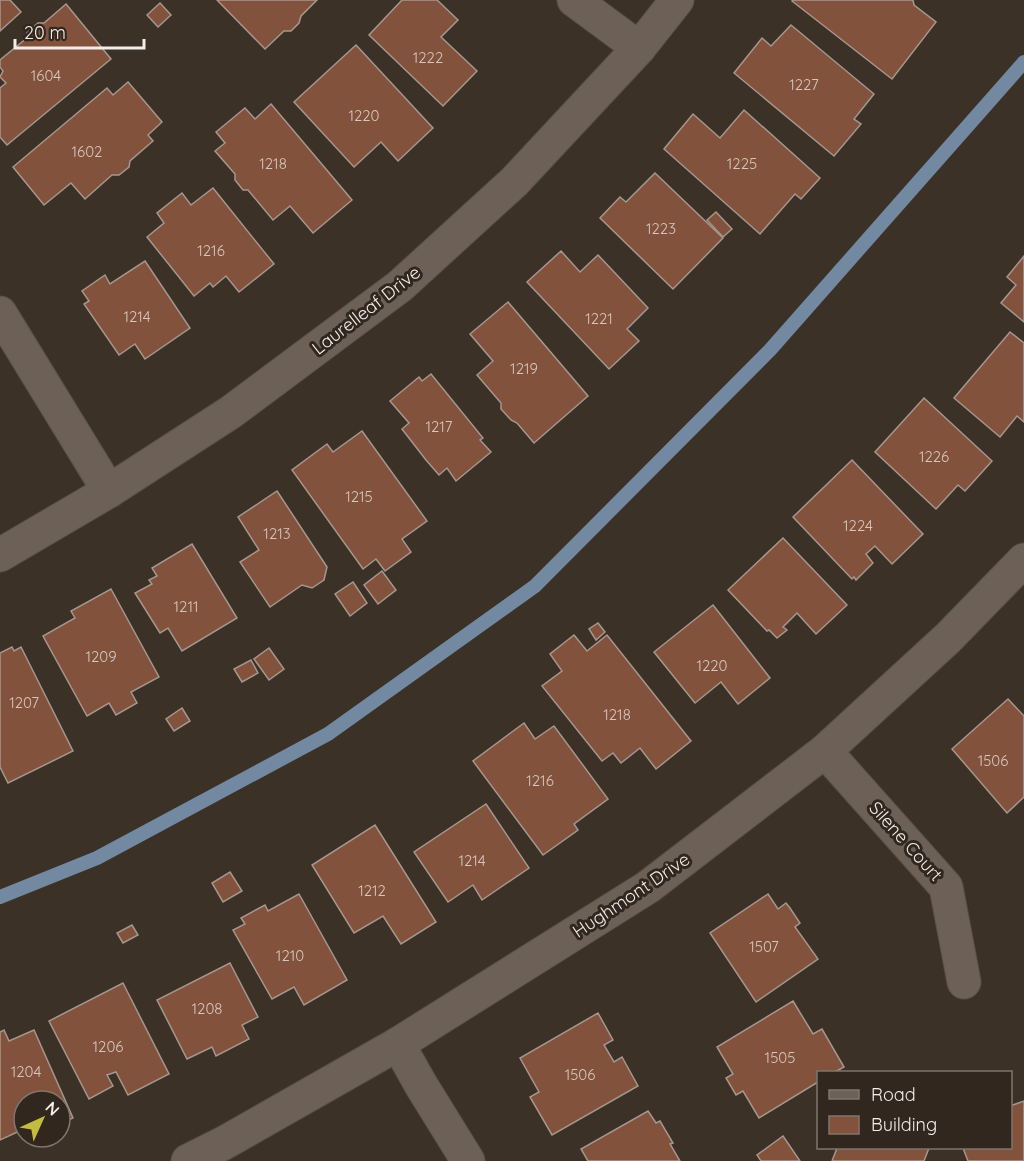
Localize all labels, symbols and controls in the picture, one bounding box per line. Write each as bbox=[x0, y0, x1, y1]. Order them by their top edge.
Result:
scale bar bbox=[15, 12, 144, 50]
text: 20 m bbox=[24, 21, 66, 44]
house number: 1222 bbox=[413, 48, 443, 67]
house number: 1604 bbox=[31, 66, 61, 85]
house number: 1227 bbox=[789, 75, 819, 94]
house number: 1220 bbox=[348, 106, 380, 125]
house number: 1602 bbox=[72, 142, 102, 161]
house number: 1218 bbox=[259, 154, 287, 173]
house number: 1225 bbox=[727, 154, 757, 173]
house number: 1223 bbox=[646, 219, 676, 238]
house number: 1216 bbox=[197, 241, 225, 260]
street label: Laurelleaf Drive bbox=[307, 261, 425, 359]
house number: 1214 bbox=[123, 307, 151, 326]
house number: 1221 bbox=[585, 309, 613, 328]
house number: 1219 bbox=[510, 359, 538, 378]
house number: 1217 bbox=[425, 417, 453, 436]
house number: 1226 bbox=[919, 447, 949, 466]
house number: 1215 bbox=[345, 487, 373, 506]
house number: 1224 bbox=[843, 516, 873, 535]
house number: 1213 bbox=[263, 524, 291, 543]
house number: 1211 bbox=[174, 597, 198, 616]
house number: 1209 bbox=[85, 647, 117, 666]
house number: 1220 bbox=[696, 656, 728, 675]
house number: 1207 bbox=[9, 693, 39, 712]
house number: 1218 bbox=[603, 705, 631, 724]
house number: 1506 bbox=[978, 751, 1008, 770]
house number: 1216 bbox=[526, 771, 554, 790]
street label: Silene Court bbox=[864, 796, 948, 886]
street label: Hughmont Drive bbox=[568, 847, 694, 943]
house number: 1214 bbox=[458, 851, 486, 870]
house number: 1212 bbox=[358, 881, 386, 900]
house number: 1507 bbox=[749, 937, 779, 956]
house number: 1210 bbox=[276, 946, 304, 965]
house number: 1208 bbox=[192, 999, 222, 1018]
house number: 1206 bbox=[93, 1037, 123, 1056]
house number: 1505 bbox=[765, 1048, 795, 1067]
house number: 1204 bbox=[11, 1062, 41, 1081]
house number: 1506 bbox=[565, 1065, 595, 1084]
legend bbox=[817, 1071, 1012, 1149]
text: Road bbox=[871, 1083, 916, 1106]
north arrow bbox=[12, 1089, 72, 1149]
text: N bbox=[41, 1097, 64, 1120]
text: Building bbox=[871, 1113, 937, 1136]

